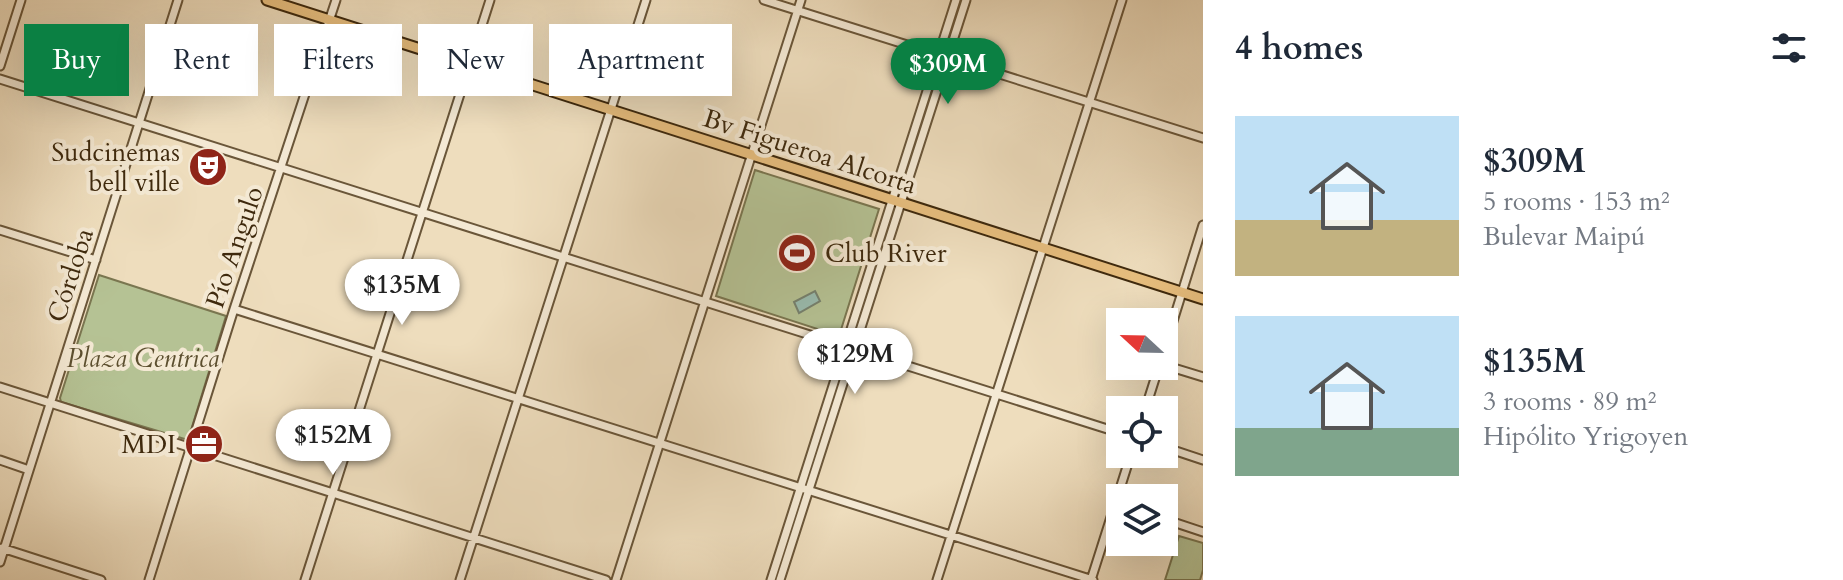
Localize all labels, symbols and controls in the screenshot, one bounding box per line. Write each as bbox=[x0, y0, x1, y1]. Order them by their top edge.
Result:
chip: Buy bbox=[24, 24, 129, 96]
chip: Rent bbox=[145, 24, 258, 96]
chip: Filters bbox=[274, 24, 402, 96]
chip: New bbox=[418, 24, 533, 96]
chip: Apartment bbox=[549, 24, 732, 96]
text: 4 homes bbox=[1235, 25, 1363, 71]
icon: filters bbox=[1767, 26, 1811, 70]
pin: $309M bbox=[892, 38, 1004, 106]
text: $309M bbox=[909, 46, 987, 81]
street label: Bv Figueroa Alcorta bbox=[699, 100, 921, 202]
place label: Sudcinemas bell ville bbox=[51, 135, 180, 200]
text: $309M bbox=[1483, 138, 1586, 184]
theatre icon: Sudcinemas bell ville bbox=[187, 146, 229, 188]
icon: home bbox=[1299, 148, 1395, 244]
street label: Pío Angulo bbox=[197, 182, 272, 313]
text: 5 rooms · 153 m² bbox=[1483, 184, 1670, 219]
text: Bulevar Maipú bbox=[1483, 219, 1645, 254]
street label: Córdoba bbox=[39, 224, 102, 326]
sports icon: Club River bbox=[776, 232, 818, 274]
place label: Club River bbox=[825, 236, 947, 271]
pin: $135M bbox=[346, 259, 458, 327]
text: $135M bbox=[363, 267, 441, 302]
north arrow bbox=[1106, 308, 1178, 380]
map controls bbox=[1106, 308, 1178, 556]
pin: $129M bbox=[799, 328, 911, 396]
text: $129M bbox=[816, 336, 894, 371]
text: $135M bbox=[1483, 338, 1586, 384]
park label: Plaza Centrica bbox=[67, 341, 220, 376]
icon: home bbox=[1299, 348, 1395, 444]
text: 3 rooms · 89 m² bbox=[1483, 384, 1656, 419]
button: locate bbox=[1106, 396, 1178, 468]
pin: $152M bbox=[277, 409, 389, 477]
text: $152M bbox=[294, 417, 372, 452]
text: Hipólito Yrigoyen bbox=[1483, 419, 1688, 454]
office icon: MDI bbox=[183, 423, 225, 465]
place label: MDI bbox=[122, 427, 176, 462]
button: layers bbox=[1106, 484, 1178, 556]

